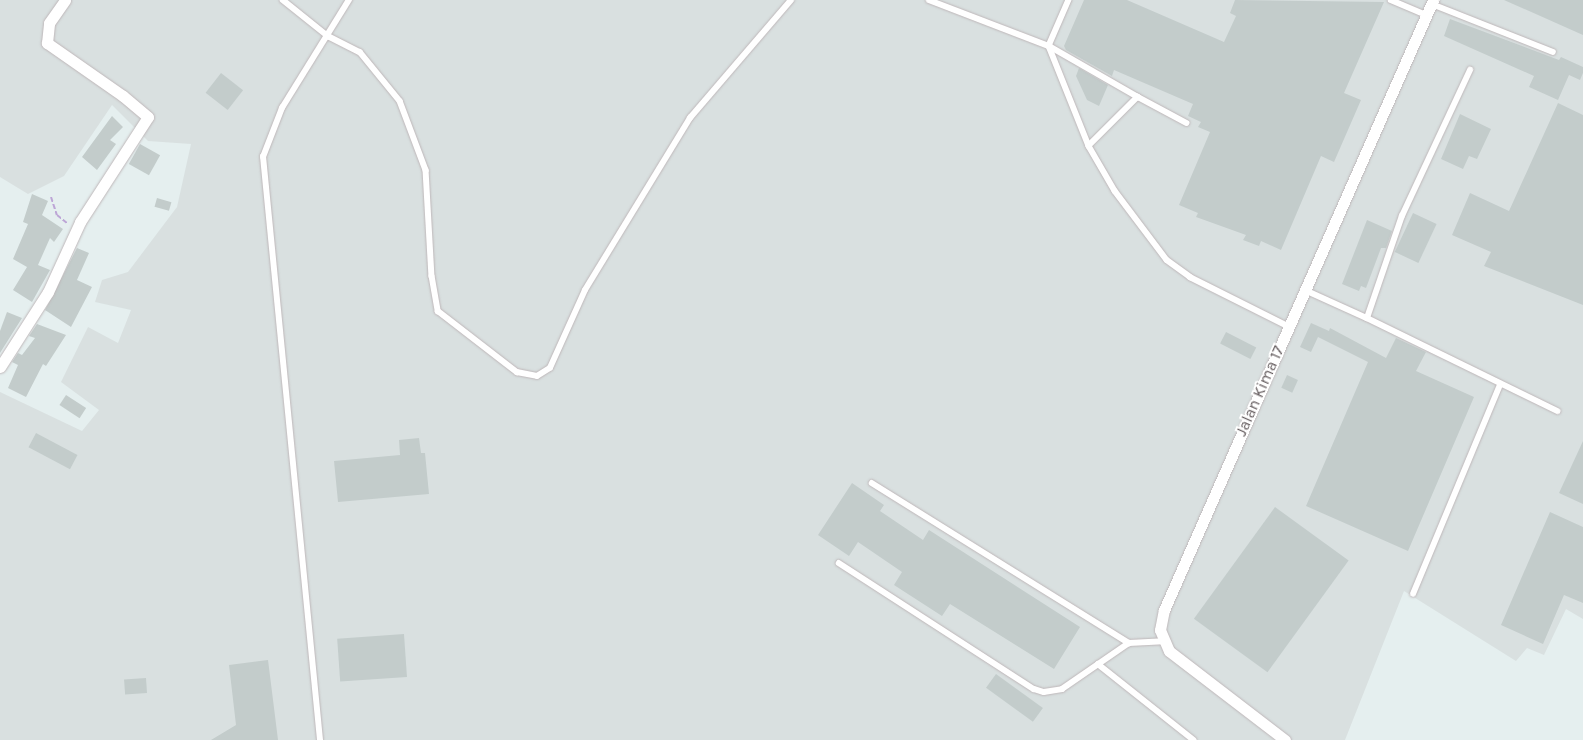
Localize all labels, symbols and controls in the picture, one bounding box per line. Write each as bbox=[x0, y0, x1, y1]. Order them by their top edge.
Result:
street label: Jalan Kima 17 bbox=[1232, 343, 1288, 439]

